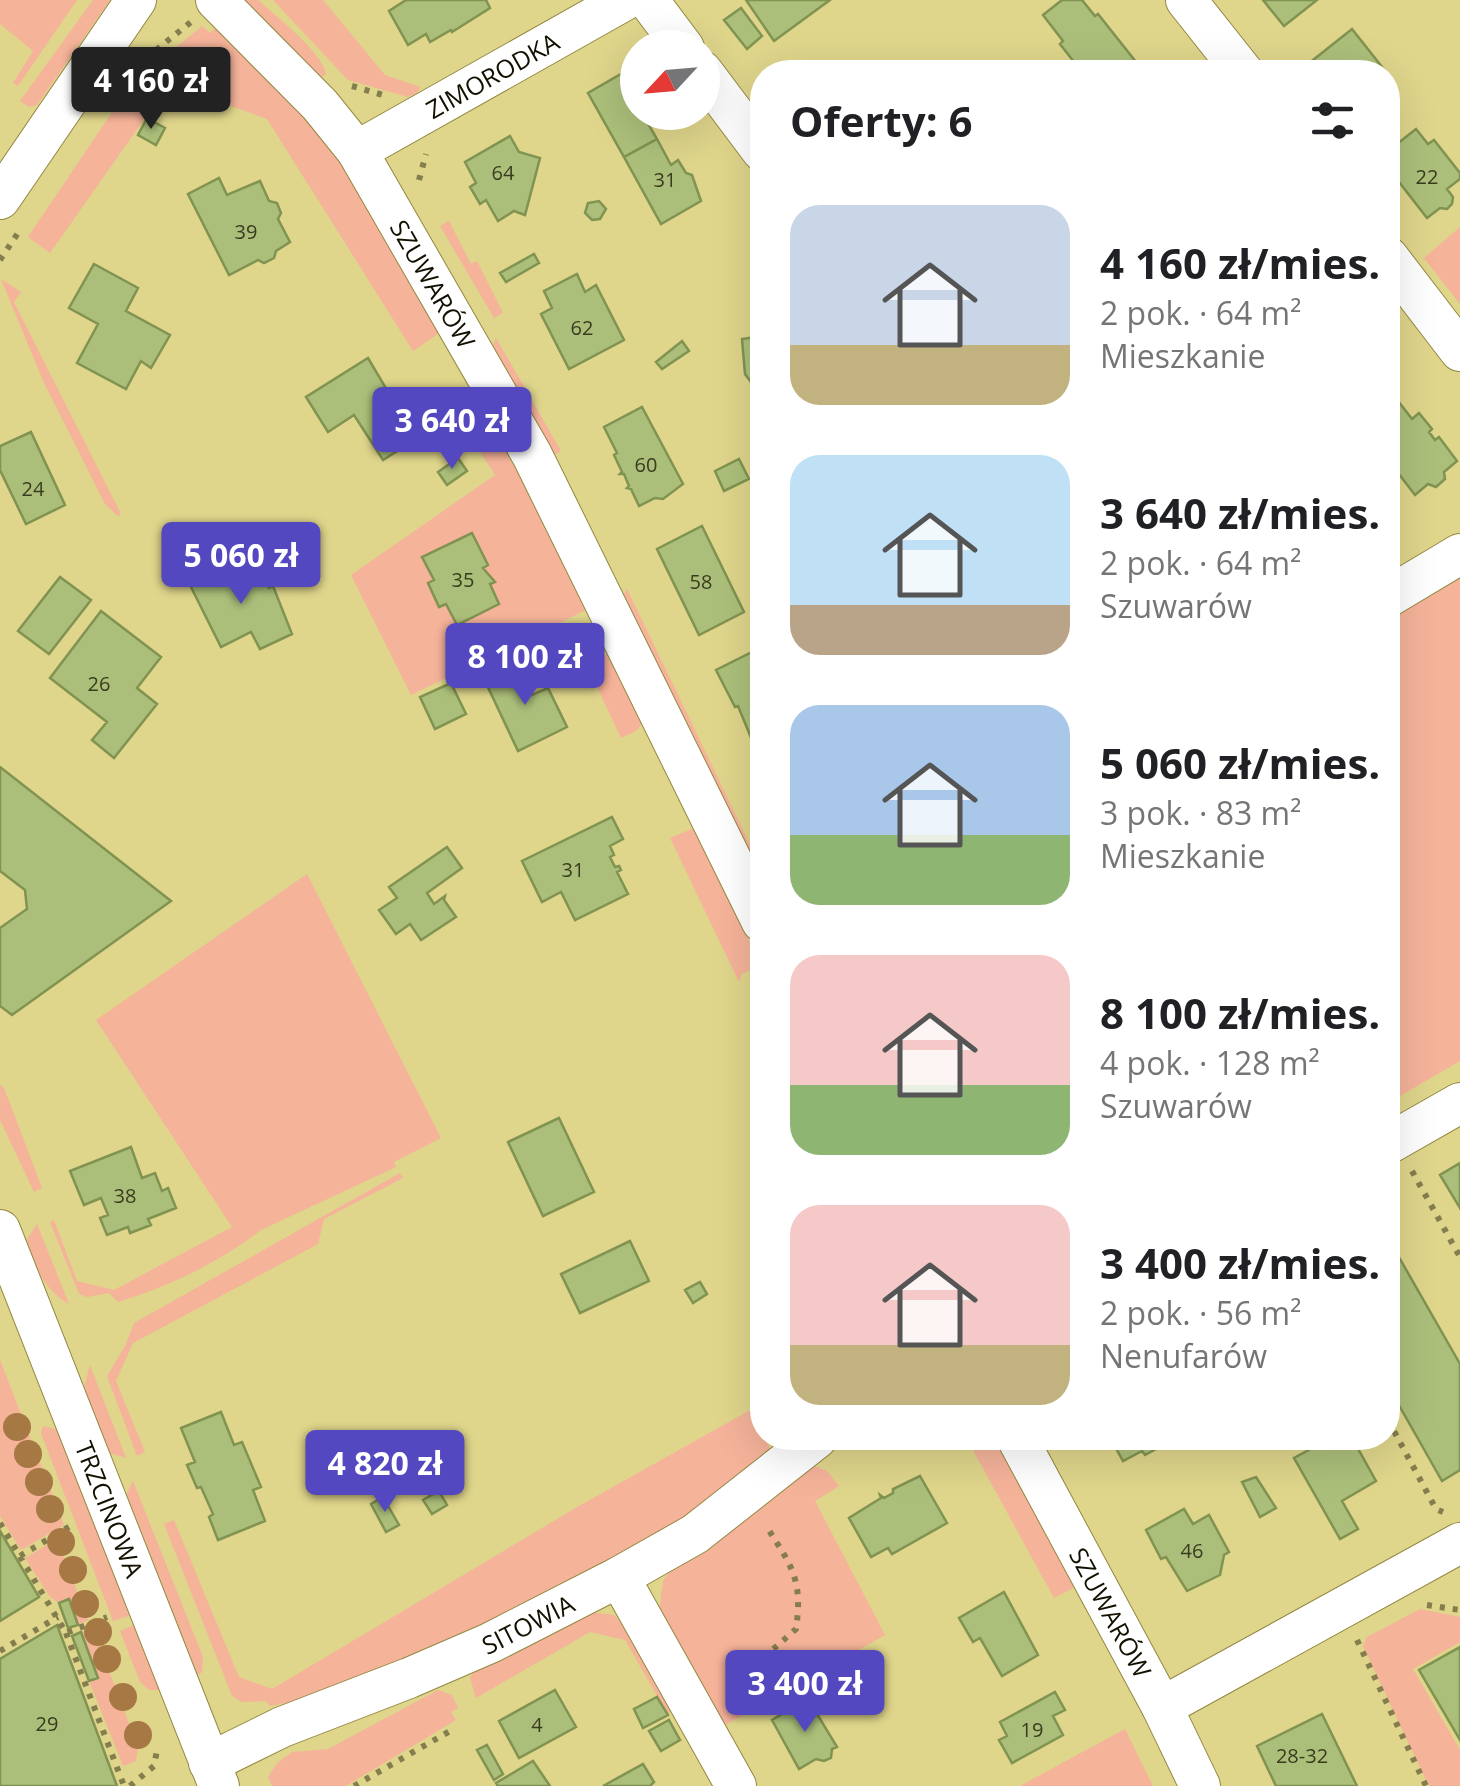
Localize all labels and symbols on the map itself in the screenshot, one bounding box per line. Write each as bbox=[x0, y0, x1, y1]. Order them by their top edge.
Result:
street label: ZIMORODKA bbox=[419, 24, 565, 126]
north arrow bbox=[620, 30, 720, 130]
pin: 4 160 zł bbox=[48, 47, 254, 132]
house number: 64 bbox=[492, 159, 515, 186]
house number: 22 bbox=[1416, 163, 1438, 190]
house number: 31 bbox=[654, 166, 676, 193]
street label: SZUWARÓW bbox=[383, 213, 484, 354]
house number: 39 bbox=[235, 218, 257, 245]
house number: 62 bbox=[571, 314, 593, 341]
pin: 3 640 zł bbox=[349, 387, 555, 472]
house number: 60 bbox=[635, 451, 657, 478]
house number: 24 bbox=[22, 475, 45, 502]
pin: 5 060 zł bbox=[138, 522, 344, 607]
house number: 35 bbox=[452, 566, 474, 593]
house number: 58 bbox=[690, 568, 712, 595]
pin: 8 100 zł bbox=[422, 623, 628, 708]
house number: 26 bbox=[88, 670, 110, 697]
house number: 31 bbox=[562, 856, 584, 883]
house number: 38 bbox=[114, 1182, 136, 1209]
pin: 4 820 zł bbox=[282, 1430, 488, 1515]
street label: TRZCINOWA bbox=[68, 1436, 152, 1582]
house number: 46 bbox=[1181, 1537, 1203, 1564]
street label: SZUWARÓW bbox=[1062, 1541, 1160, 1683]
street label: SITOWIA bbox=[476, 1586, 580, 1662]
pin: 3 400 zł bbox=[702, 1650, 908, 1735]
house number: 29 bbox=[36, 1710, 58, 1737]
house number: 4 bbox=[531, 1711, 543, 1738]
house number: 19 bbox=[1021, 1716, 1043, 1743]
house number: 28-32 bbox=[1276, 1742, 1328, 1769]

